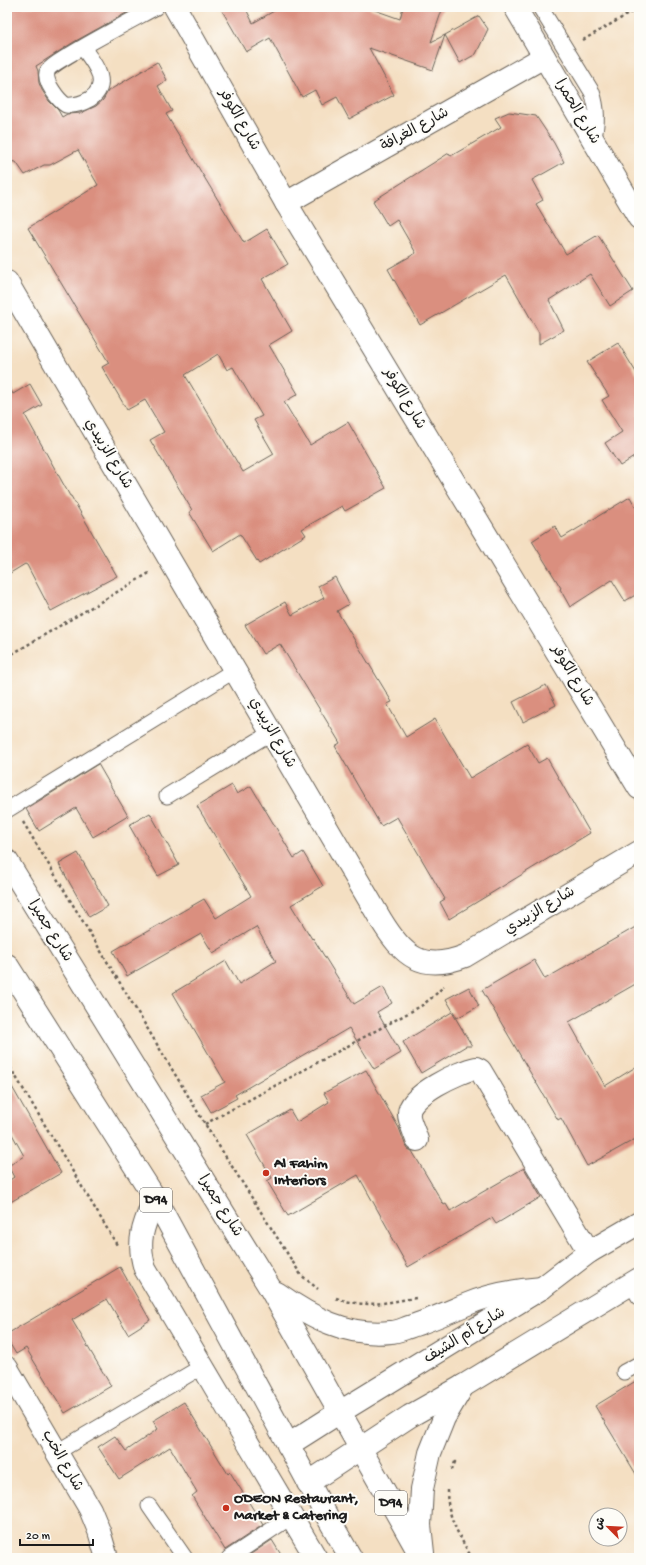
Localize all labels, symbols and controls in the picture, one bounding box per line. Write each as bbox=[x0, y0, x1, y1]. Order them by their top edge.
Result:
street label: شارع الحمرا bbox=[551, 76, 603, 148]
street label: شارع الكوفر bbox=[213, 84, 264, 154]
street label: شارع الغرافة bbox=[378, 104, 452, 156]
street label: شارع الكوفر bbox=[378, 363, 429, 433]
street label: شارع الزبيدي bbox=[80, 416, 136, 492]
street label: شارع الكوفر bbox=[546, 640, 597, 710]
street label: شارع الزبيدي bbox=[244, 694, 300, 772]
street label: شارع الزبيدي bbox=[502, 883, 578, 939]
street label: شارع جميرا bbox=[24, 897, 76, 965]
place label: Al Fahim Interiors bbox=[273, 1155, 328, 1190]
marker: Al Fahim Interiors bbox=[261, 1168, 271, 1178]
street label: شارع جميرا bbox=[194, 1172, 246, 1240]
road number: D94 bbox=[140, 1188, 172, 1212]
street label: شارع أم الشيف bbox=[420, 1302, 509, 1368]
street label: شارع الخب bbox=[37, 1427, 87, 1495]
place label: ODEON Restaurant, Market & Catering bbox=[234, 1490, 359, 1525]
road number: D94 bbox=[375, 1491, 407, 1515]
marker: ODEON Restaurant, Market & Catering bbox=[221, 1503, 231, 1513]
north arrow bbox=[588, 1507, 628, 1547]
text: ش bbox=[593, 1516, 609, 1532]
scale bar bbox=[20, 1521, 93, 1547]
text: 20 m bbox=[26, 1530, 51, 1544]

